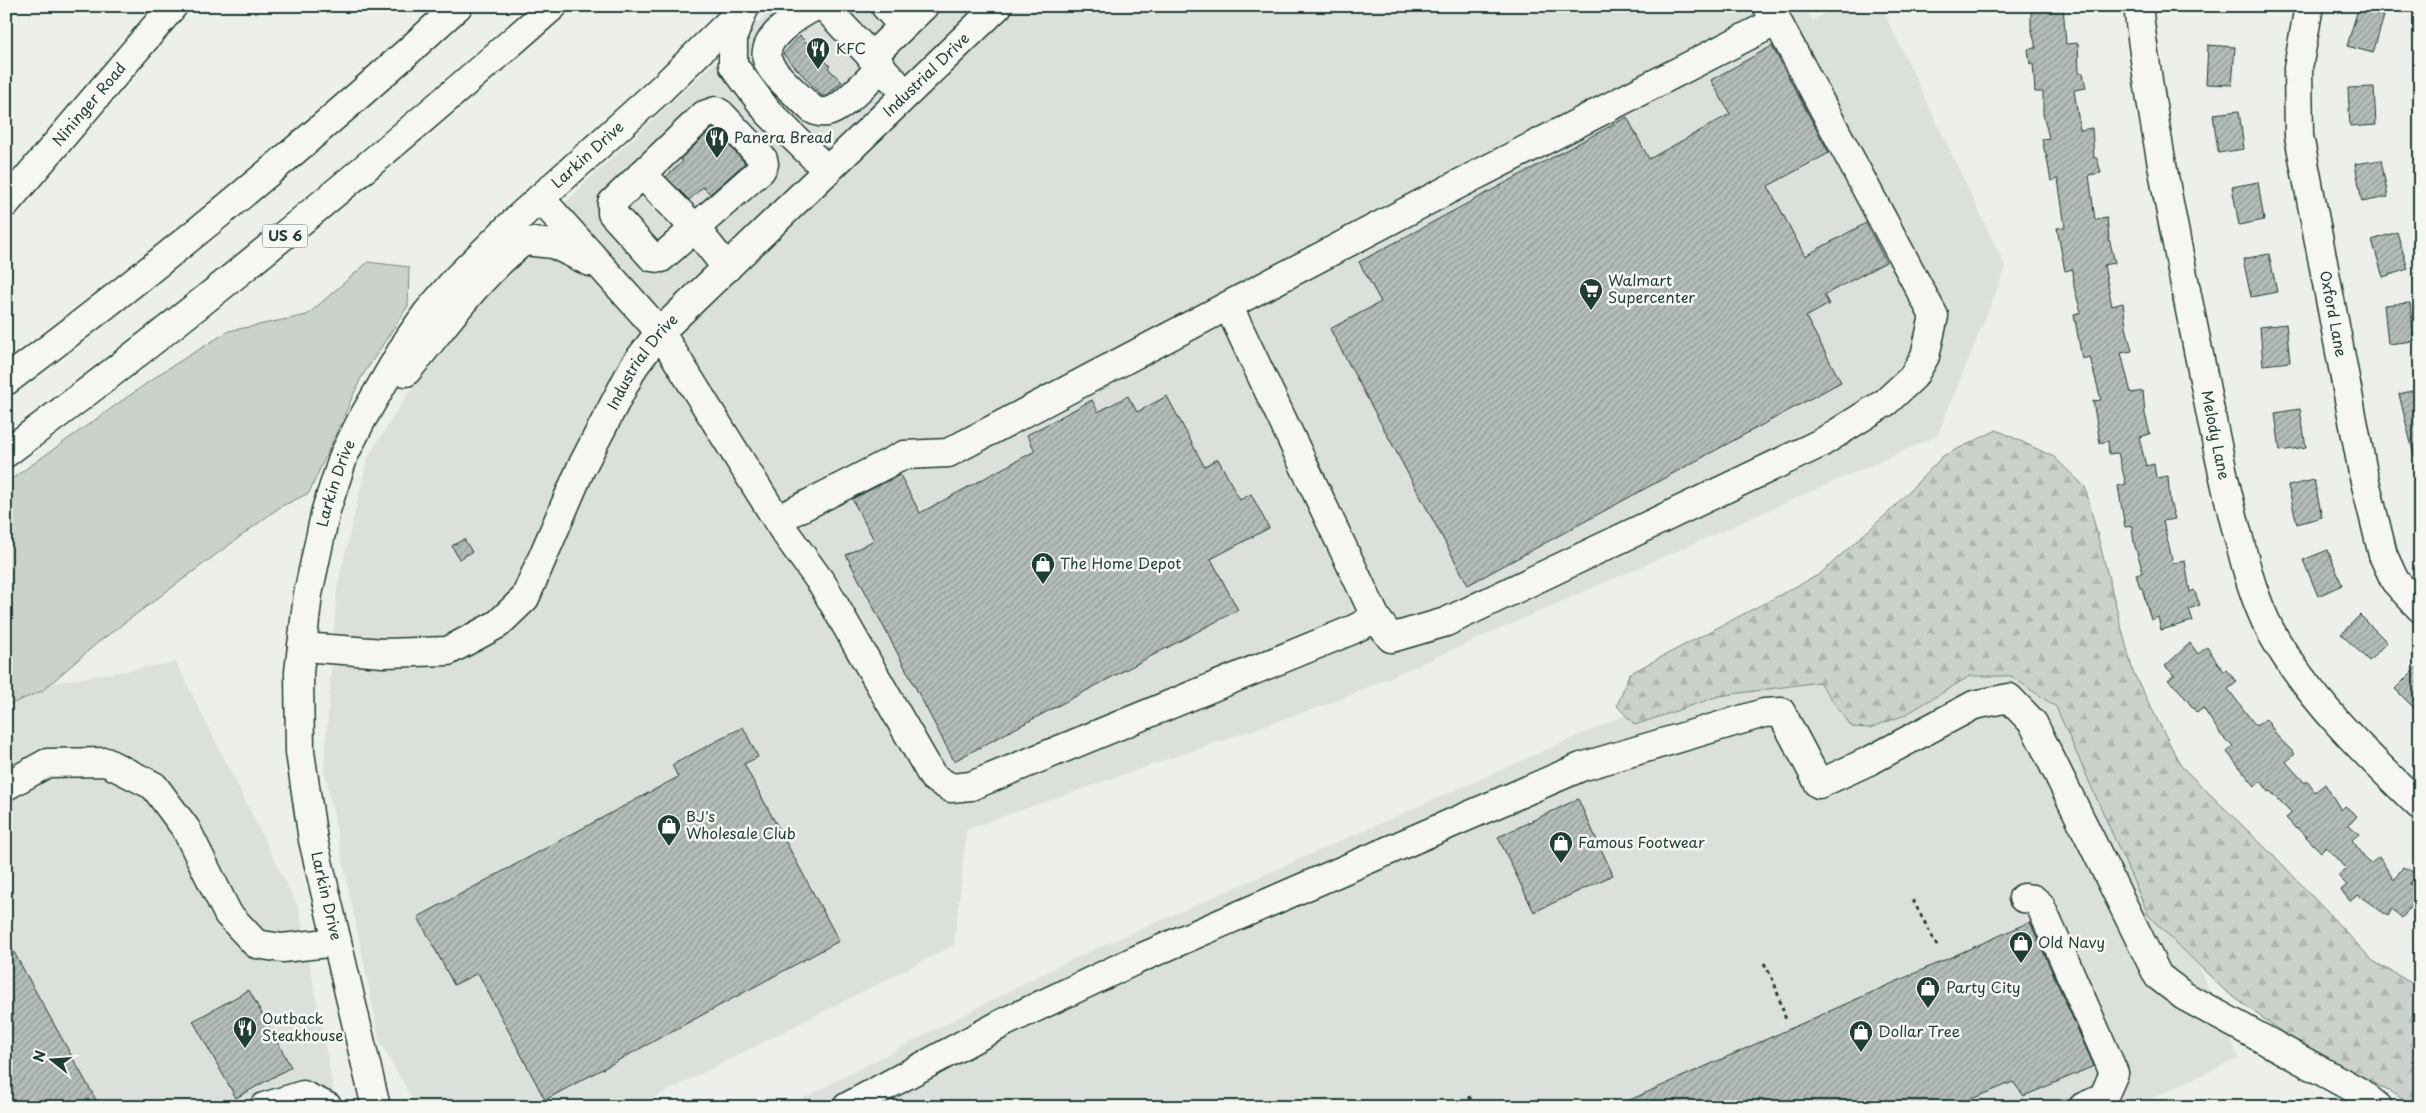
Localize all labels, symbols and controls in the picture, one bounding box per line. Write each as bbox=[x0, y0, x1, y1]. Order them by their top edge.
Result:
street label: Industrial Drive bbox=[877, 27, 974, 121]
restaurant icon: KFC bbox=[805, 36, 831, 70]
place label: KFC bbox=[836, 36, 866, 59]
street label: Nininger Road bbox=[46, 57, 130, 150]
street label: Larkin Drive bbox=[545, 115, 628, 193]
restaurant icon: Panera Bread bbox=[704, 125, 730, 159]
place label: Panera Bread bbox=[734, 125, 832, 148]
road number: US 6 bbox=[262, 225, 308, 248]
place label: Walmart Supercenter bbox=[1608, 268, 1695, 308]
street label: Oxford Lane bbox=[2315, 268, 2354, 359]
supermarket icon: Walmart Supercenter bbox=[1578, 277, 1604, 311]
street label: Industrial Drive bbox=[600, 308, 682, 414]
street label: Melody Lane bbox=[2196, 388, 2237, 482]
street label: Larkin Drive bbox=[310, 435, 360, 529]
shop icon: The Home Depot bbox=[1030, 551, 1056, 585]
place label: The Home Depot bbox=[1060, 551, 1181, 574]
place label: BJ's Wholesale Club bbox=[686, 804, 796, 844]
shop icon: BJ's Wholesale Club bbox=[656, 813, 682, 847]
shop icon: Famous Footwear bbox=[1548, 830, 1574, 864]
place label: Famous Footwear bbox=[1578, 830, 1705, 853]
street label: Larkin Drive bbox=[306, 849, 349, 942]
shop icon: Old Navy bbox=[2008, 930, 2034, 964]
place label: Old Navy bbox=[2038, 930, 2105, 953]
shop icon: Party City bbox=[1915, 975, 1941, 1009]
place label: Party City bbox=[1946, 975, 2021, 998]
place label: Outback Steakhouse bbox=[262, 1006, 344, 1046]
restaurant icon: Outback Steakhouse bbox=[232, 1015, 258, 1049]
shop icon: Dollar Tree bbox=[1848, 1019, 1874, 1053]
place label: Dollar Tree bbox=[1878, 1019, 1960, 1042]
north arrow bbox=[28, 1036, 78, 1086]
text: N bbox=[27, 1048, 51, 1064]

